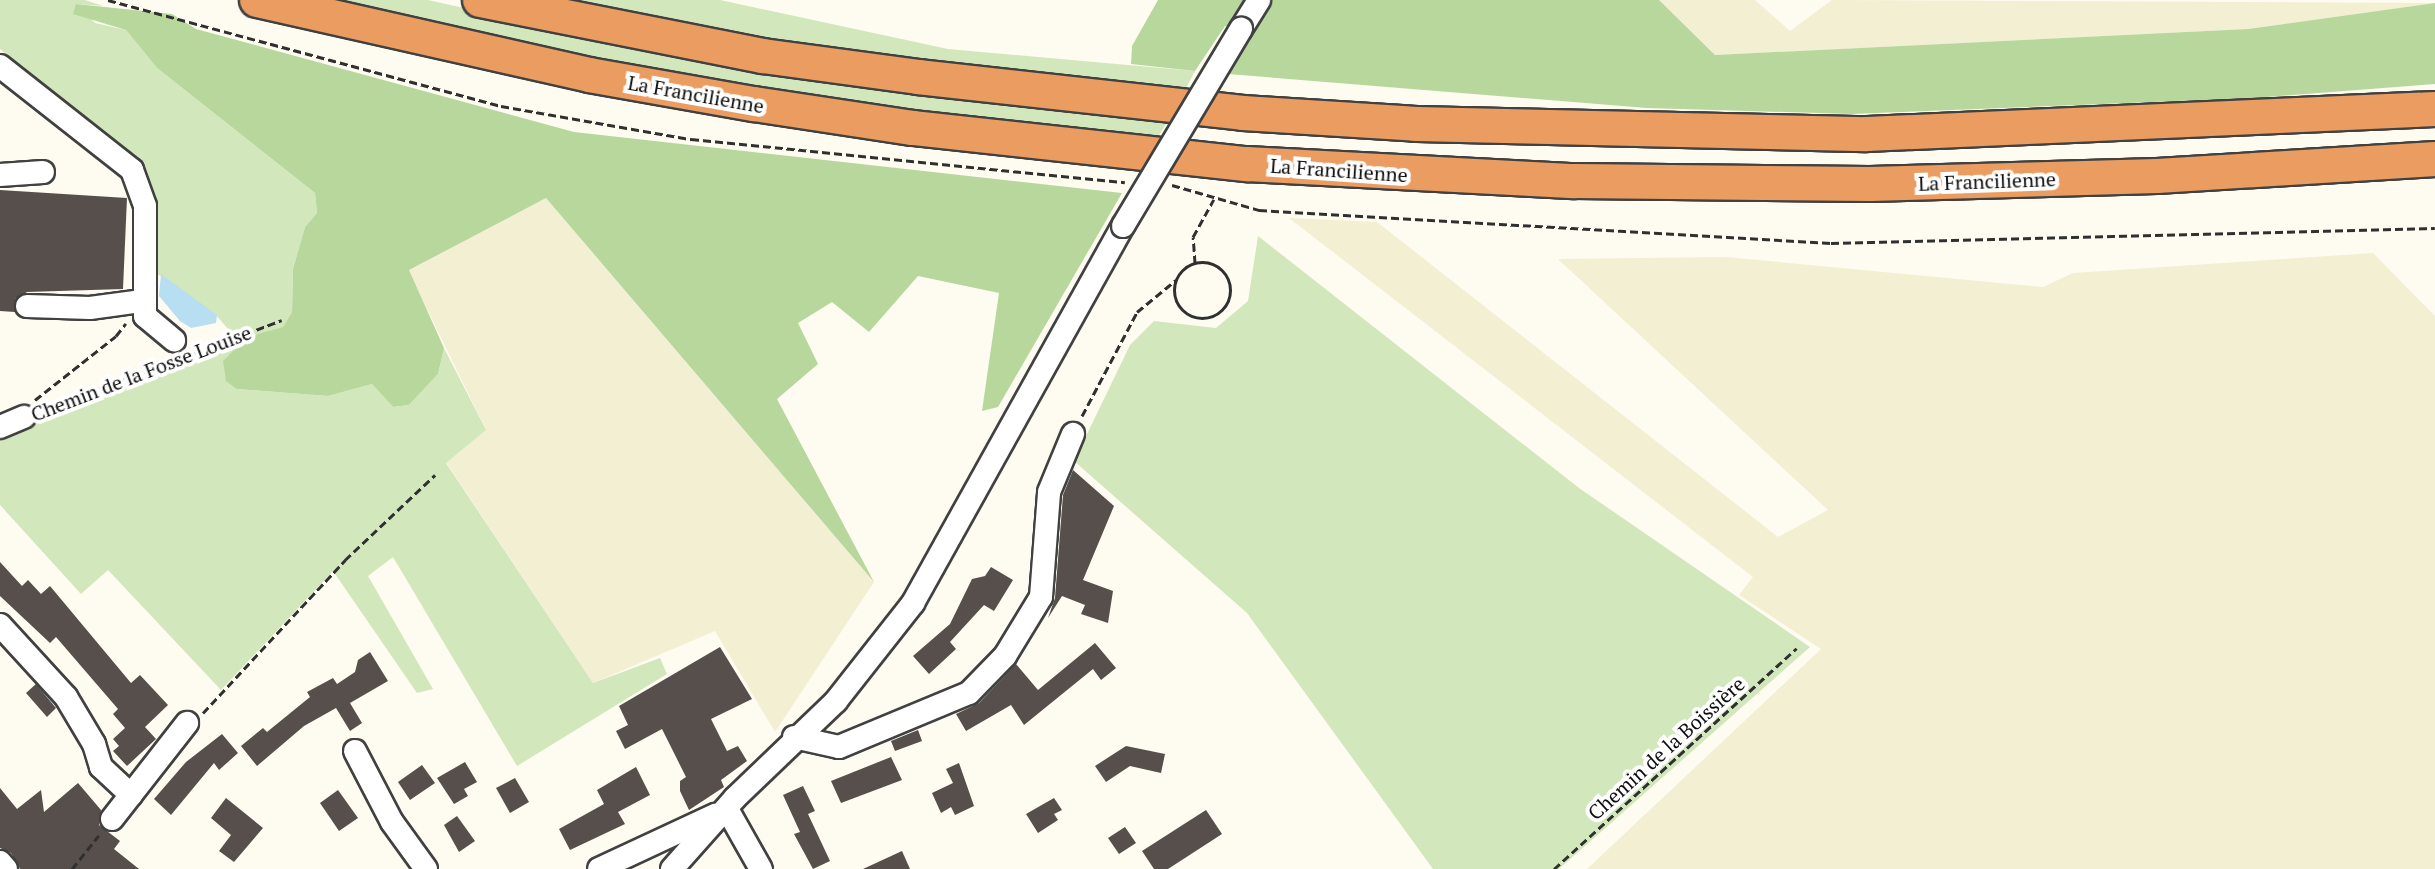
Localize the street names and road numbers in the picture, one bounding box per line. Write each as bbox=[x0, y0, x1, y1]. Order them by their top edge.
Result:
street label: La Francilienne bbox=[626, 70, 766, 118]
street label: La Francilienne bbox=[1269, 153, 1409, 187]
street label: La Francilienne bbox=[1918, 167, 2056, 195]
street label: Chemin de la Fosse Louise bbox=[27, 320, 255, 426]
street label: Chemin de la Boissière bbox=[1583, 671, 1749, 825]

